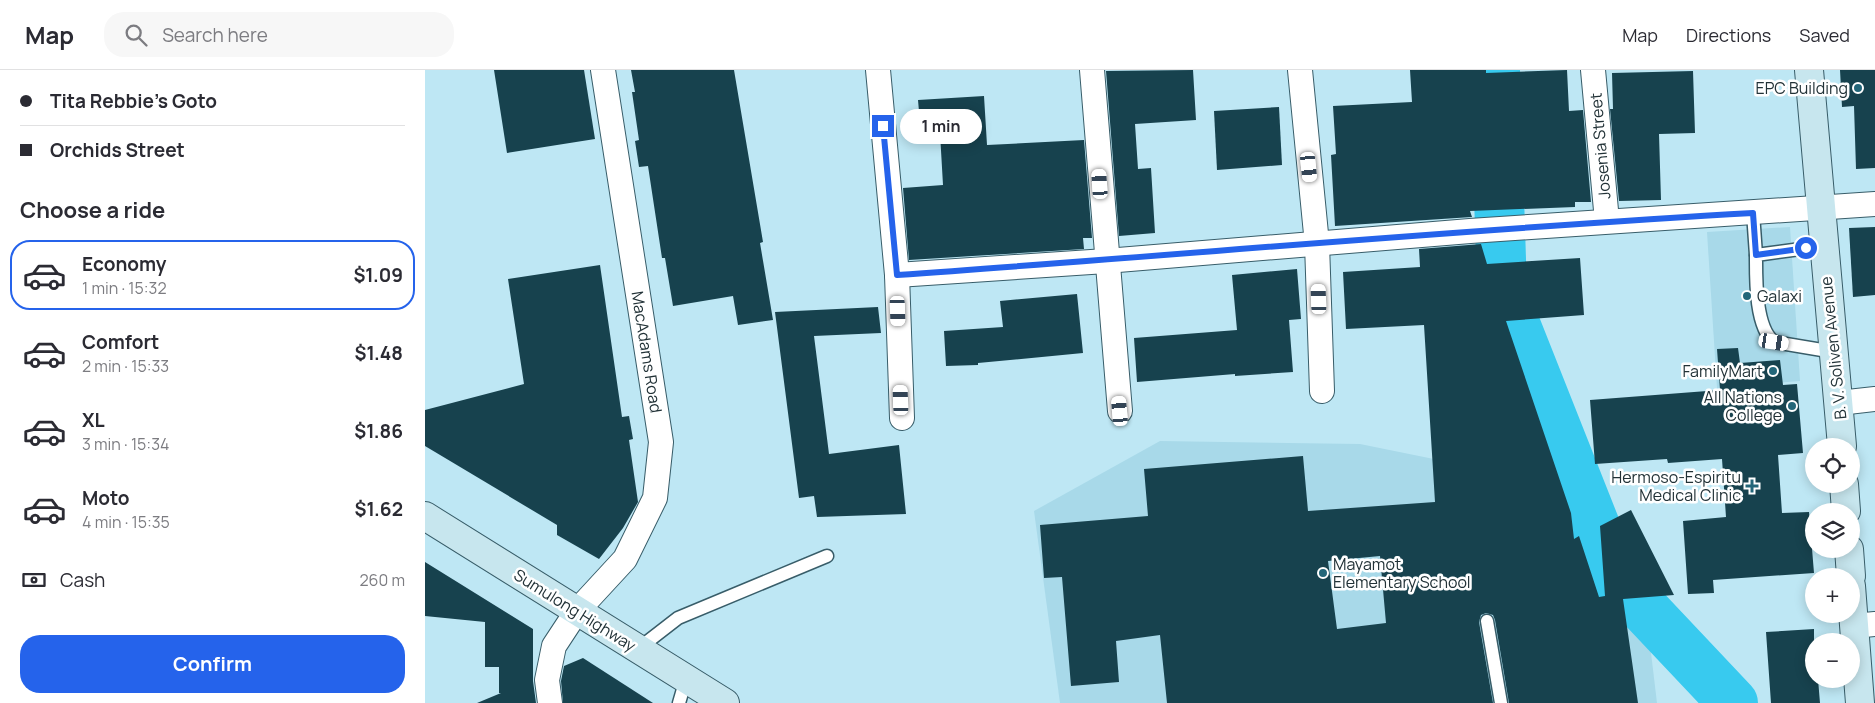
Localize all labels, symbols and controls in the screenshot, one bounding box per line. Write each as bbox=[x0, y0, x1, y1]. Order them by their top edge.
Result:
search box bbox=[104, 12, 454, 57]
text: Map bbox=[25, 18, 74, 51]
icon: search bbox=[122, 21, 150, 49]
text: Search here bbox=[162, 22, 268, 48]
text: Map bbox=[1622, 23, 1658, 47]
text: Directions bbox=[1686, 23, 1771, 47]
text: Saved bbox=[1799, 23, 1850, 47]
place label: EPC Building bbox=[1756, 77, 1848, 99]
marker: EPC Building bbox=[1852, 82, 1864, 94]
text: Tita Rebbie's Goto bbox=[50, 88, 217, 114]
street label: Josenia Street bbox=[1584, 92, 1616, 200]
callout: 1 min bbox=[901, 108, 983, 144]
route end bbox=[872, 115, 894, 137]
text: 1 min bbox=[921, 115, 961, 137]
text: Orchids Street bbox=[50, 137, 185, 163]
car bbox=[1299, 151, 1318, 183]
car bbox=[1091, 169, 1108, 199]
text: Choose a ride bbox=[20, 195, 165, 225]
route start bbox=[1795, 237, 1817, 259]
text: Economy bbox=[82, 251, 166, 277]
icon: car bbox=[22, 253, 67, 298]
text: $1.09 bbox=[353, 262, 403, 288]
street label: B. V. Soliven Avenue bbox=[1815, 275, 1851, 421]
text: 1 min · 15:32 bbox=[82, 277, 167, 299]
car bbox=[1310, 284, 1327, 314]
place label: Galaxi bbox=[1757, 285, 1802, 307]
street label: MacAdams Road bbox=[627, 290, 667, 414]
marker: Galaxi bbox=[1741, 290, 1753, 302]
car bbox=[889, 296, 906, 326]
text: Comfort bbox=[82, 329, 159, 355]
icon: car bbox=[22, 331, 67, 376]
car bbox=[1758, 332, 1789, 352]
text: $1.48 bbox=[355, 340, 403, 366]
text: 2 min · 15:33 bbox=[82, 355, 169, 377]
place label: FamilyMart bbox=[1682, 360, 1763, 382]
marker: FamilyMart bbox=[1767, 365, 1779, 377]
car bbox=[892, 385, 909, 415]
place label: All Nations College bbox=[1704, 386, 1782, 426]
car bbox=[1111, 395, 1128, 427]
marker: All Nations College bbox=[1786, 400, 1798, 412]
text: XL bbox=[82, 407, 105, 433]
icon: car bbox=[22, 409, 67, 454]
text: $1.86 bbox=[354, 418, 403, 444]
text: 3 min · 15:34 bbox=[82, 433, 169, 455]
map controls bbox=[1805, 438, 1860, 688]
button: locate bbox=[1805, 438, 1860, 493]
place label: Hermoso-Espiritu Medical Clinic bbox=[1611, 466, 1741, 506]
marker: Hermoso-Espiritu Medical Clinic bbox=[1745, 479, 1759, 493]
text: Moto bbox=[82, 485, 129, 511]
icon: car bbox=[22, 487, 67, 532]
text: $1.62 bbox=[355, 496, 403, 522]
button: layers bbox=[1805, 503, 1860, 558]
text: 4 min · 15:35 bbox=[82, 511, 170, 533]
place label: Mayamot Elementary School bbox=[1333, 553, 1471, 593]
street label: Sumulong Highway bbox=[510, 564, 641, 657]
icon: cash bbox=[20, 566, 48, 594]
text: Cash bbox=[60, 567, 105, 593]
marker: Mayamot Elementary School bbox=[1317, 567, 1329, 579]
button: + bbox=[1805, 568, 1860, 623]
text: 260 m bbox=[359, 569, 405, 591]
button: − bbox=[1805, 633, 1860, 688]
button: Confirm bbox=[20, 635, 405, 693]

